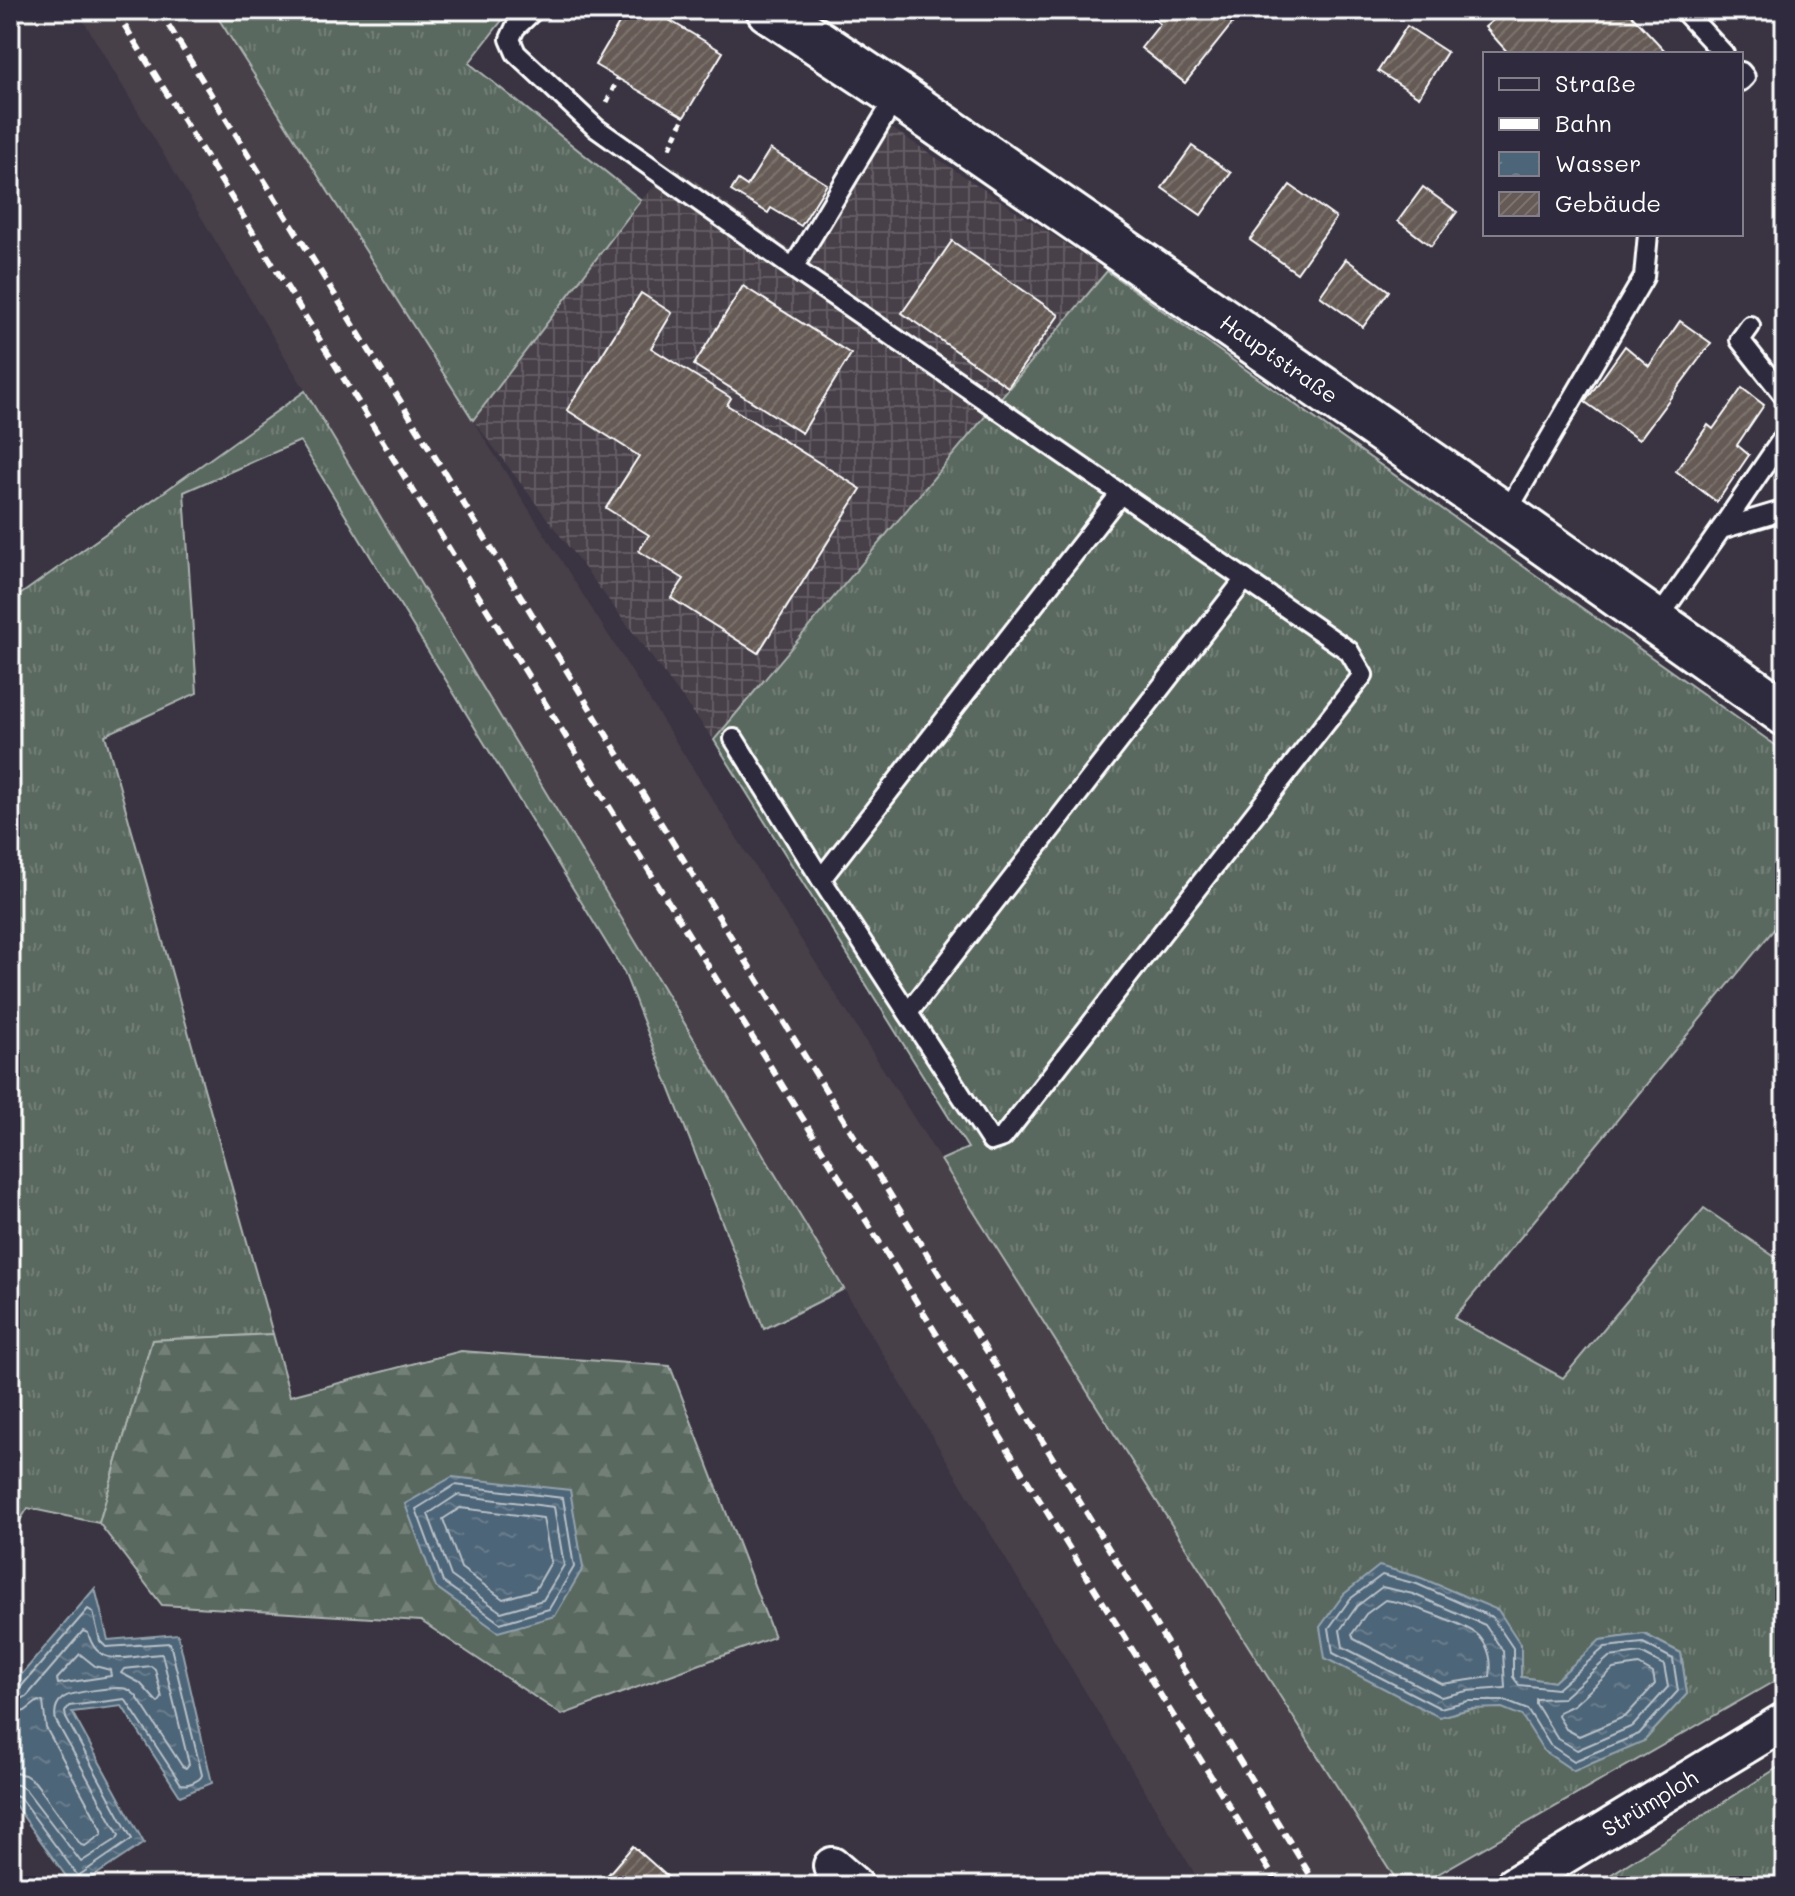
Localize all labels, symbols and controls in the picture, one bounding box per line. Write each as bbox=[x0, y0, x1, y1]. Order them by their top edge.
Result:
legend bbox=[1483, 52, 1743, 236]
text: Straße bbox=[1555, 67, 1636, 98]
text: Bahn bbox=[1555, 107, 1612, 138]
text: Wasser bbox=[1555, 147, 1641, 178]
text: Gebäude bbox=[1555, 187, 1661, 218]
street label: Hauptstraße bbox=[1215, 308, 1344, 409]
street label: Strümploh bbox=[1596, 1762, 1703, 1843]

